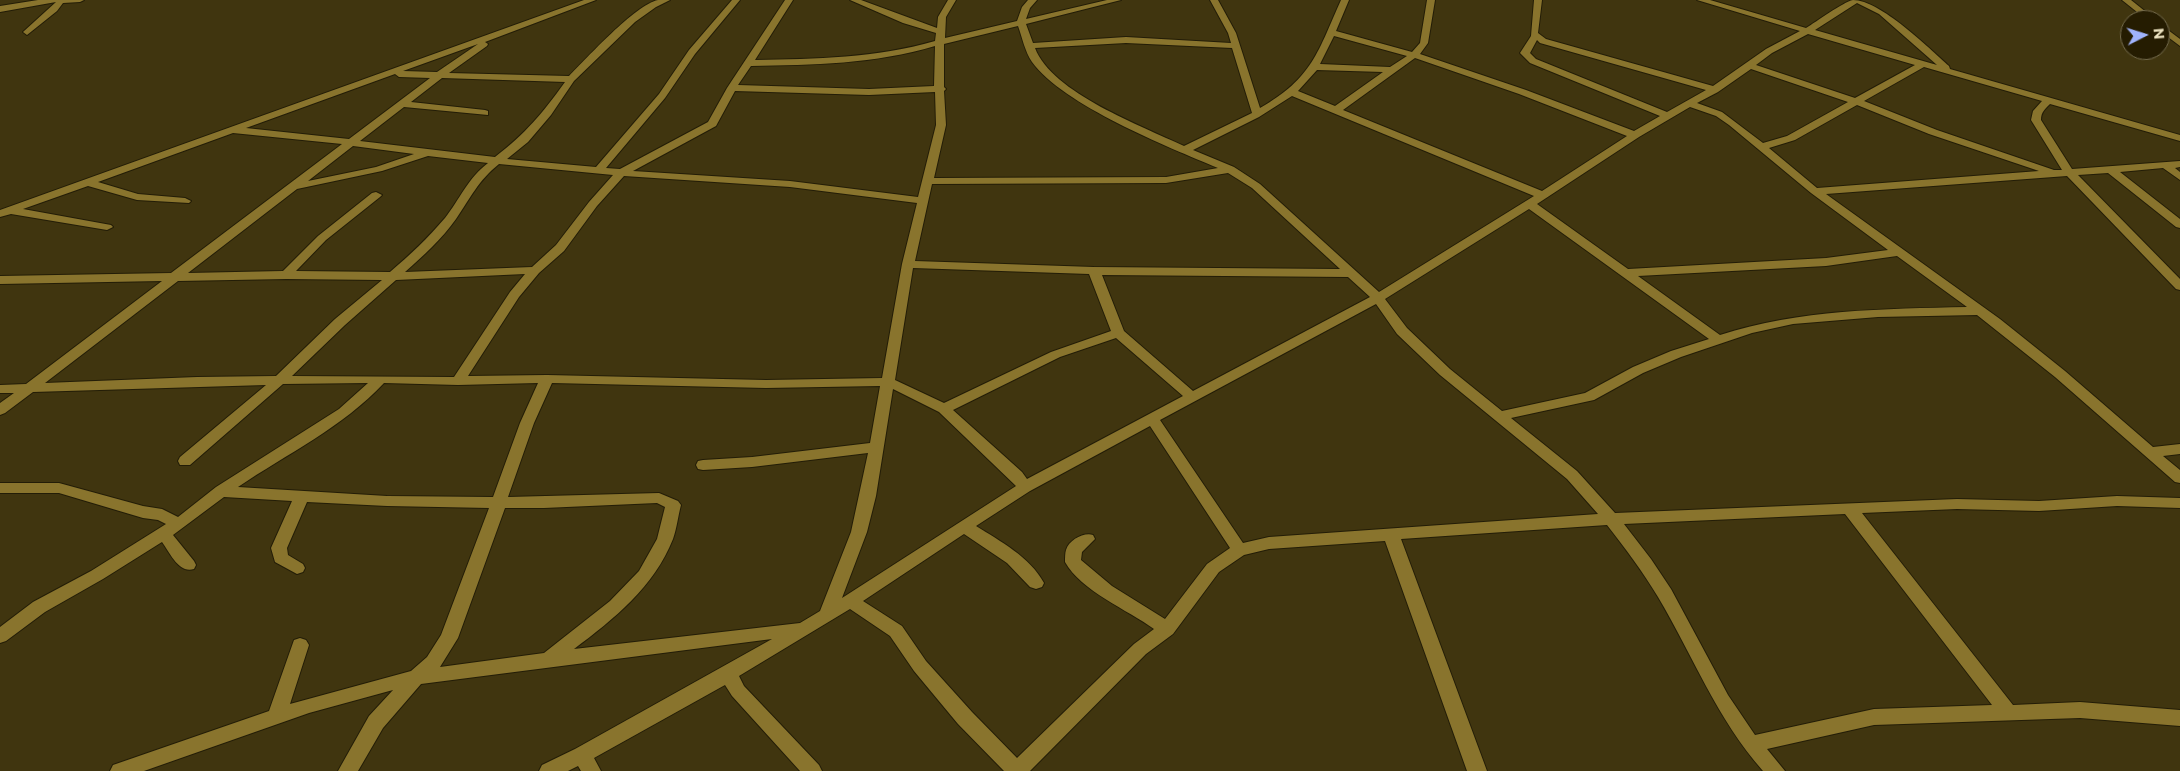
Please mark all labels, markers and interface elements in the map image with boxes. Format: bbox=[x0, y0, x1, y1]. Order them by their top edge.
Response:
north arrow bbox=[2120, 10, 2170, 60]
text: N bbox=[2149, 27, 2168, 40]

